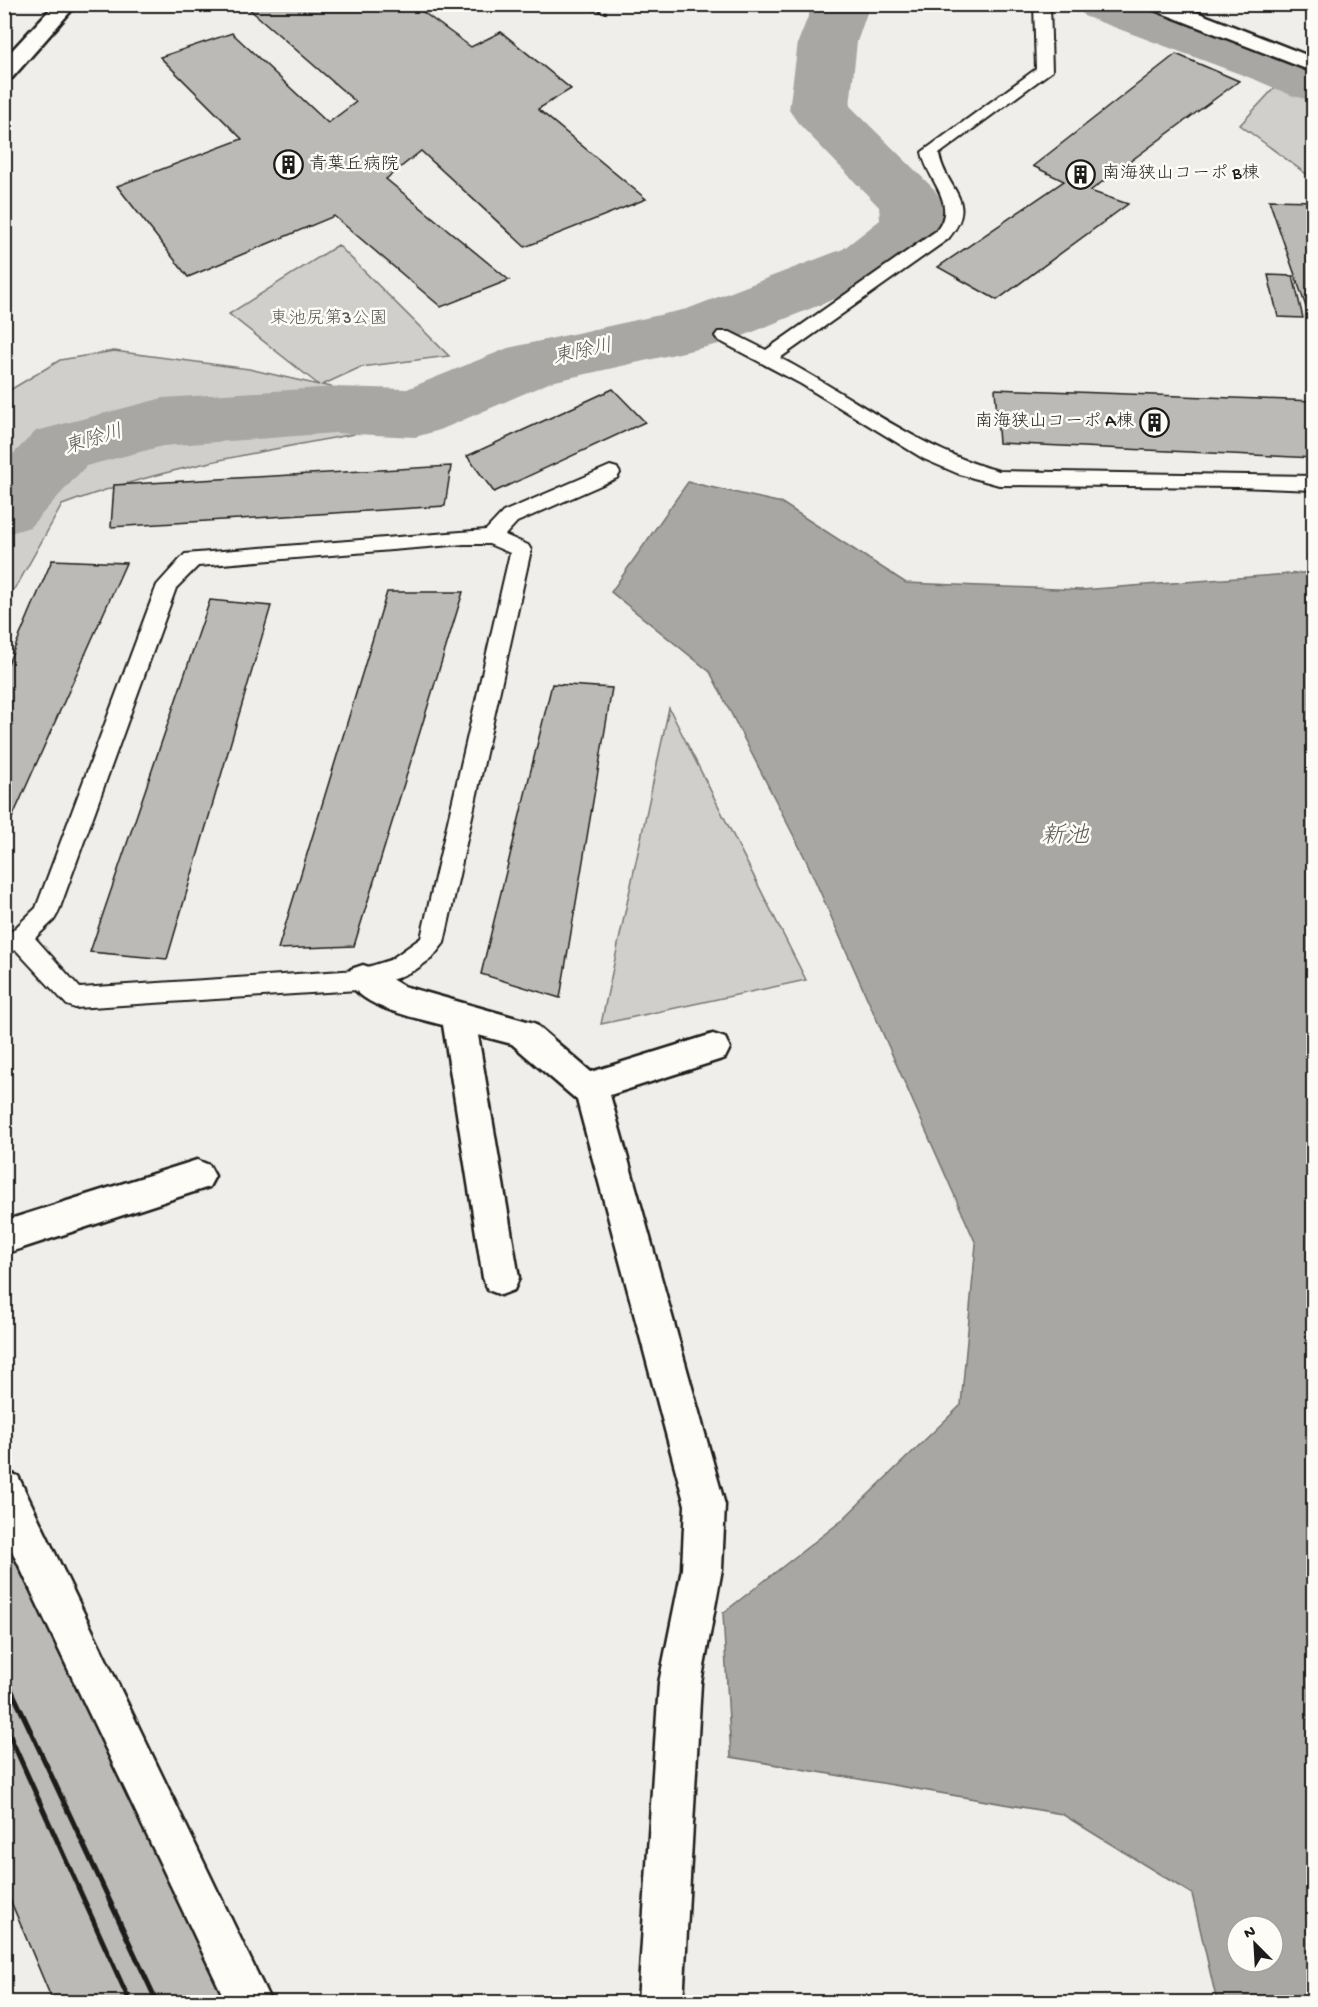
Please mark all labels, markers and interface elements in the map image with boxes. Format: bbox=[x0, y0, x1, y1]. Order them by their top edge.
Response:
building icon: 青葉丘病院 bbox=[272, 149, 304, 181]
place label: 青葉丘病院 bbox=[309, 154, 399, 176]
building icon: 南海狭山コーポ B棟 bbox=[1065, 158, 1097, 190]
place label: 南海狭山コーポ B棟 bbox=[1102, 163, 1259, 185]
park label: 東池尻第3公園 bbox=[270, 308, 388, 330]
water label: 東除川 bbox=[551, 334, 615, 370]
building icon: 南海狭山コーポ A棟 bbox=[1139, 406, 1171, 438]
place label: 南海狭山コーポ A棟 bbox=[975, 411, 1134, 433]
water label: 東除川 bbox=[61, 419, 126, 461]
water label: 新池 bbox=[1041, 823, 1090, 852]
north arrow bbox=[1225, 1914, 1285, 1974]
text: N bbox=[1242, 1922, 1259, 1944]

